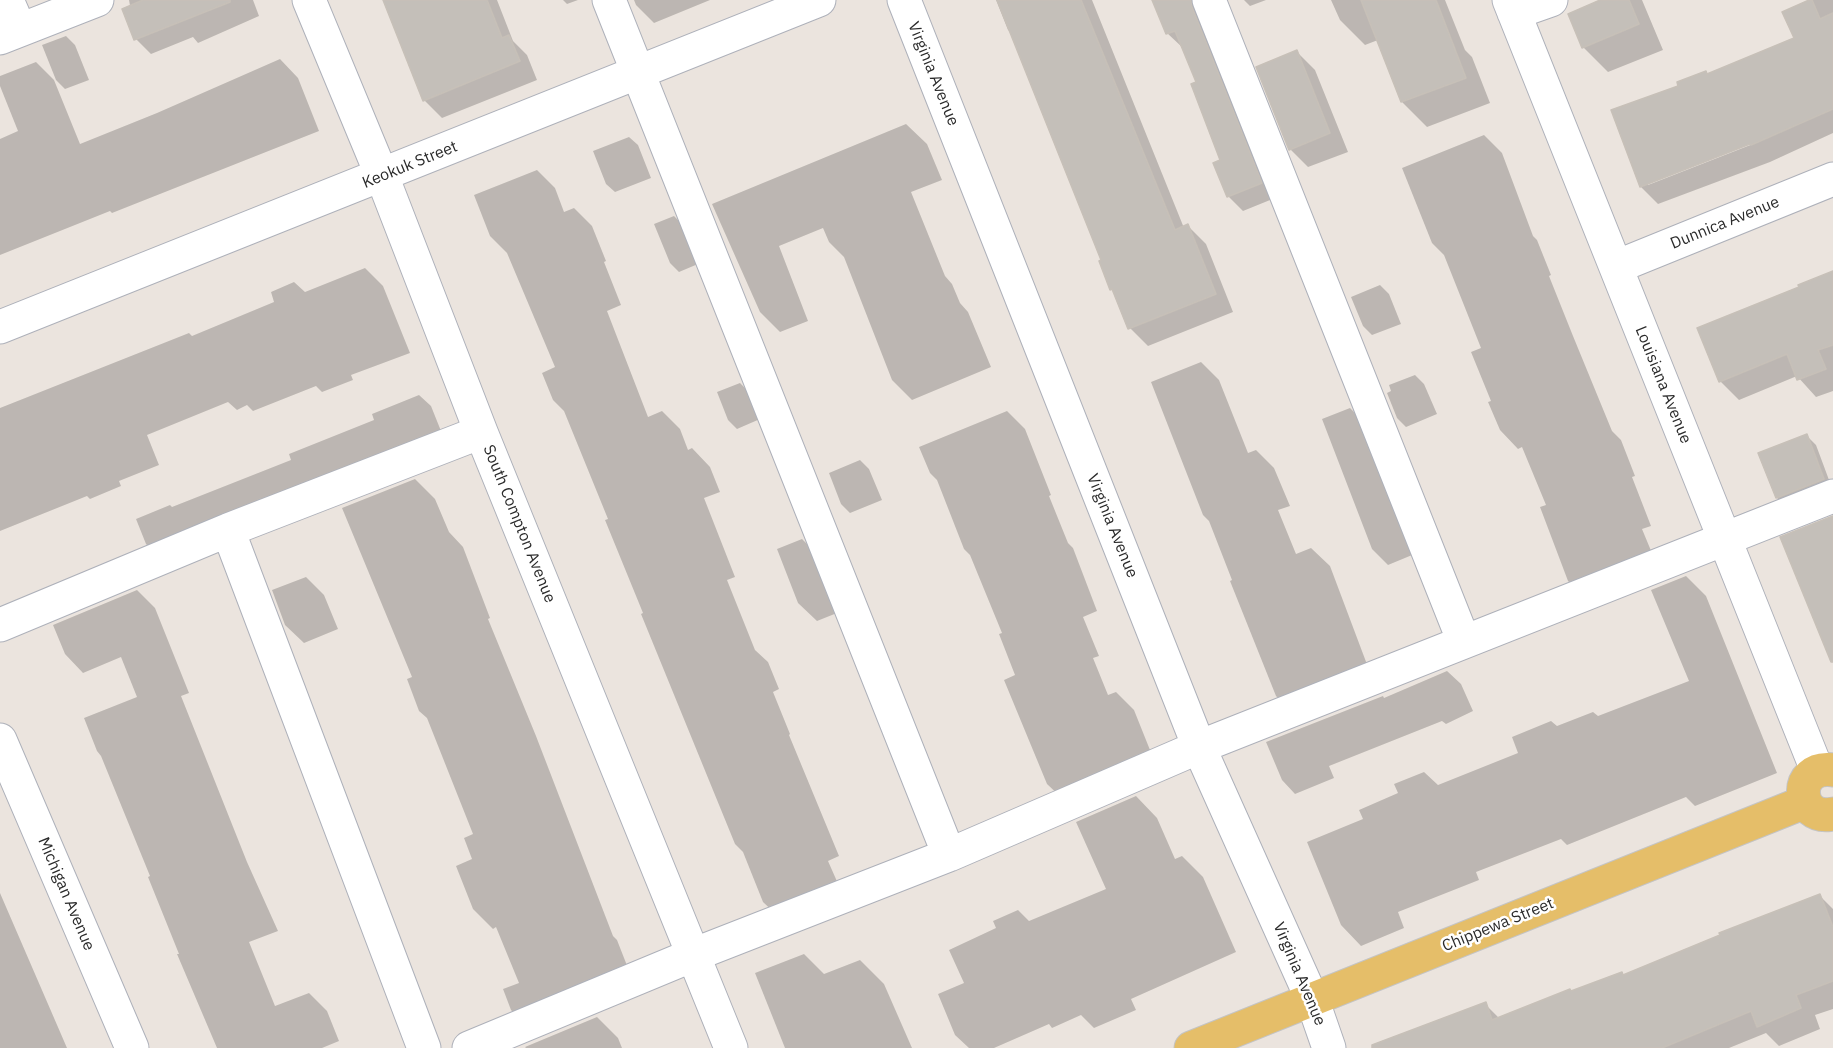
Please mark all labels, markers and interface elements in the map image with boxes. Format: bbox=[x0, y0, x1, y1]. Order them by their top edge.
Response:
street label: Virginia Avenue bbox=[903, 19, 963, 129]
street label: Keokuk Street bbox=[360, 137, 460, 193]
street label: Dunnica Avenue bbox=[1668, 192, 1782, 254]
street label: Louisiana Avenue bbox=[1631, 323, 1695, 447]
street label: South Compton Avenue bbox=[479, 442, 559, 606]
street label: Virginia Avenue bbox=[1082, 471, 1142, 581]
street label: Michigan Avenue bbox=[33, 834, 99, 954]
street label: Chippewa Street bbox=[1439, 894, 1557, 956]
street label: Virginia Avenue bbox=[1269, 919, 1329, 1029]

